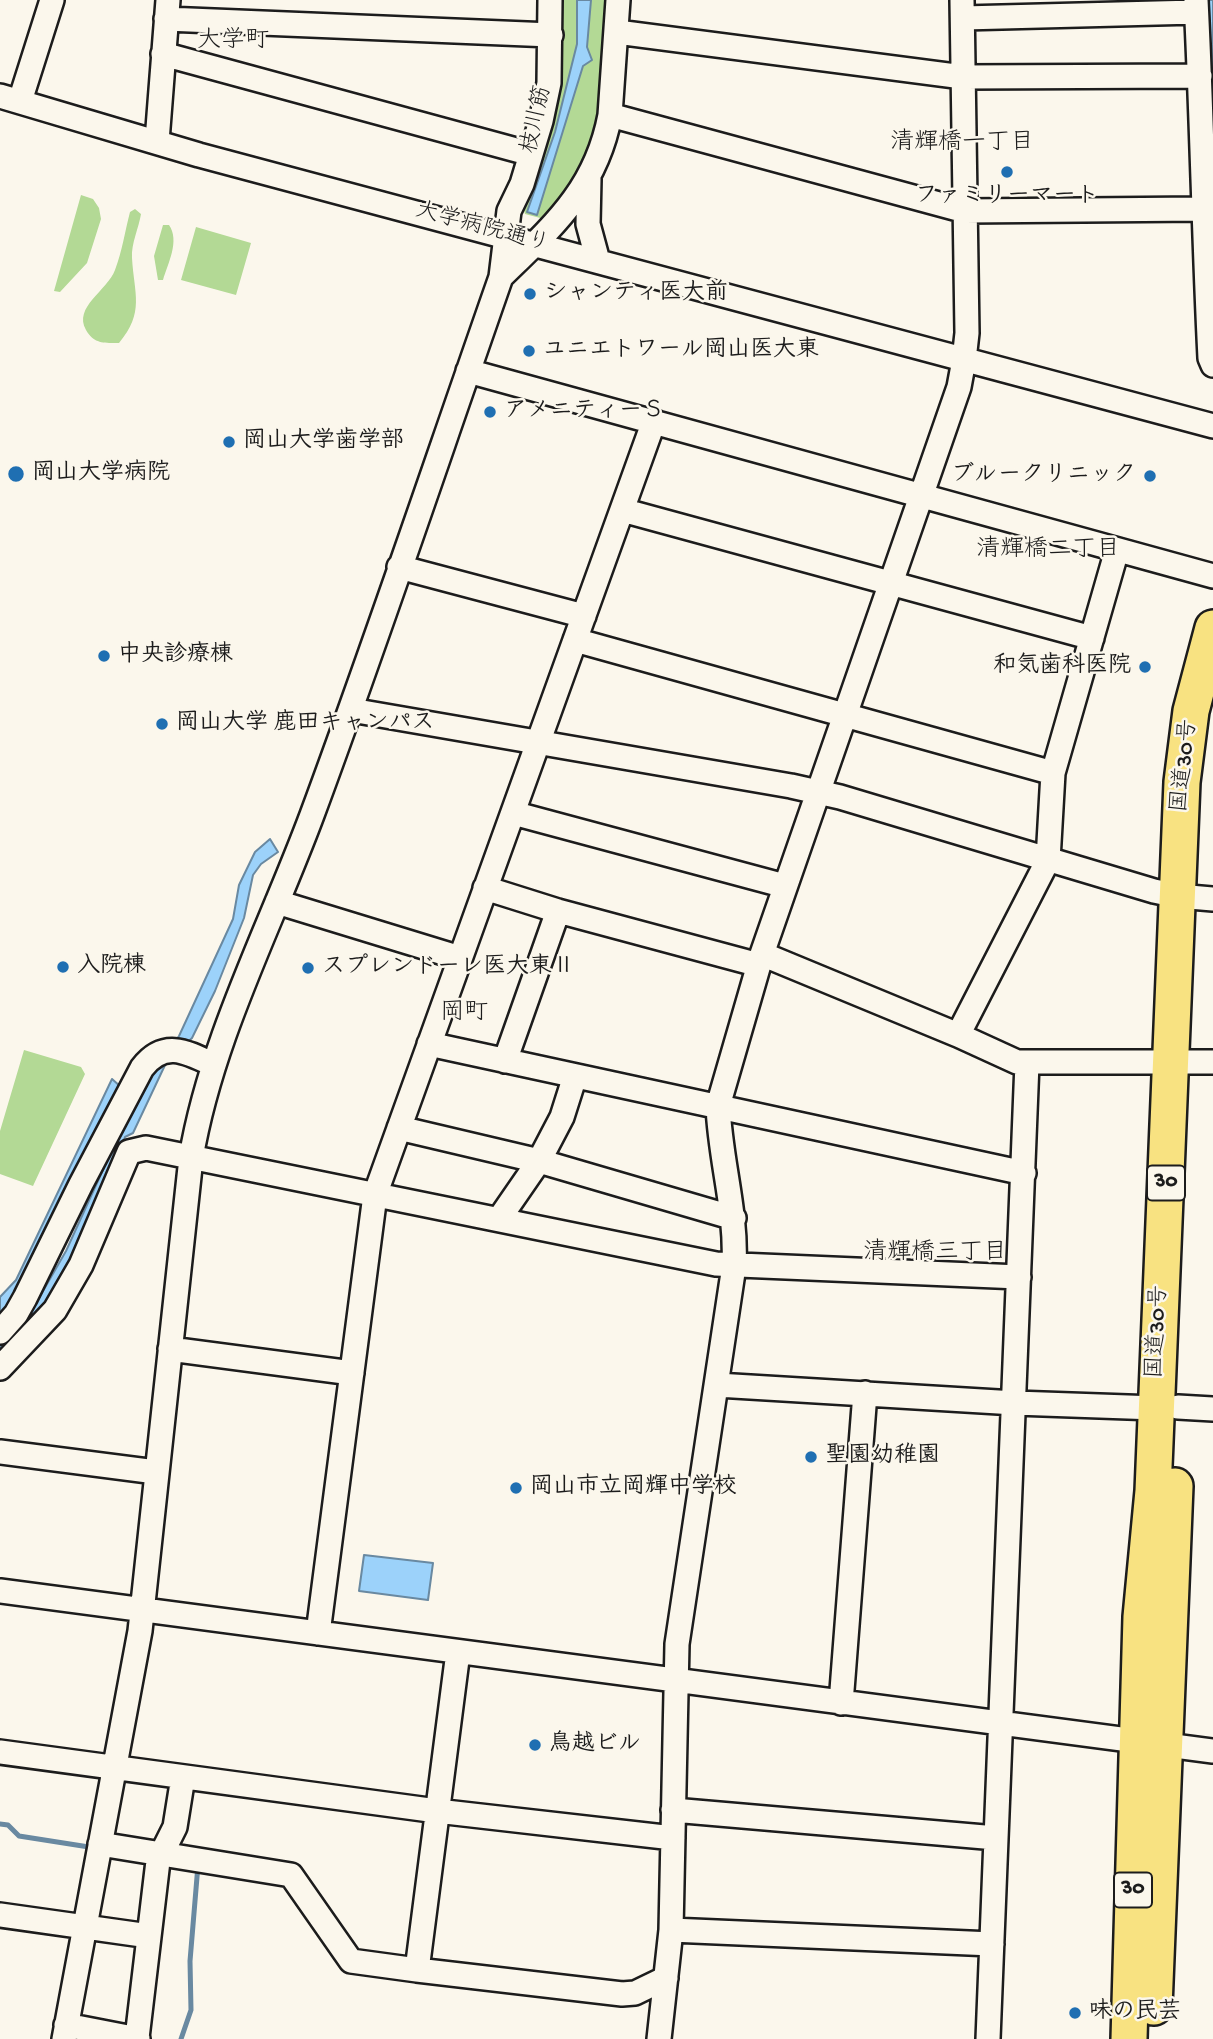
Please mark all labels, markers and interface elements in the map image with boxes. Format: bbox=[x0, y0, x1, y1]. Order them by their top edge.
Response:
district label: 大学町 bbox=[197, 28, 269, 56]
street label: 枝川筋 bbox=[517, 83, 559, 157]
district label: 清輝橋一丁目 bbox=[890, 130, 1034, 158]
marker: ファミリーマート bbox=[999, 164, 1015, 180]
place label: ファミリーマート bbox=[915, 183, 1099, 211]
street label: 大学病院通り bbox=[412, 198, 552, 260]
place label: シャンティ医大前 bbox=[544, 280, 728, 308]
marker: シャンティ医大前 bbox=[522, 286, 538, 302]
place label: ユニエトワール岡山医大東 bbox=[543, 337, 819, 365]
marker: ユニエトワール岡山医大東 bbox=[521, 343, 537, 359]
place label: アメニティーＳ bbox=[504, 398, 665, 426]
marker: アメニティーＳ bbox=[482, 404, 498, 420]
place label: 岡山大学歯学部 bbox=[243, 428, 404, 456]
marker: 岡山大学歯学部 bbox=[221, 434, 237, 450]
place label: 岡山大学病院 bbox=[32, 460, 170, 488]
place label: ブルークリニック bbox=[951, 462, 1136, 490]
marker: 岡山大学病院 bbox=[6, 464, 26, 484]
marker: ブルークリニック bbox=[1142, 468, 1158, 484]
district label: 清輝橋二丁目 bbox=[976, 537, 1120, 565]
place label: 中央診療棟 bbox=[118, 642, 233, 670]
marker: 中央診療棟 bbox=[96, 648, 112, 664]
place label: 和気歯科医院 bbox=[993, 653, 1131, 681]
marker: 和気歯科医院 bbox=[1137, 659, 1153, 675]
place label: 岡山大学 鹿田キャンパス bbox=[176, 710, 434, 738]
marker: 岡山大学 鹿田キャンパス bbox=[154, 716, 170, 732]
street label: 国道30号 bbox=[1167, 718, 1205, 814]
place label: 入院棟 bbox=[77, 953, 146, 981]
place label: スプレンドーレ医大東Ⅱ bbox=[322, 954, 575, 982]
marker: 入院棟 bbox=[55, 959, 71, 975]
marker: スプレンドーレ医大東Ⅱ bbox=[300, 960, 316, 976]
district label: 岡町 bbox=[440, 1000, 488, 1028]
road number: 30 bbox=[1147, 1166, 1185, 1200]
district label: 清輝橋三丁目 bbox=[863, 1240, 1007, 1268]
street label: 国道30号 bbox=[1143, 1284, 1175, 1380]
place label: 聖園幼稚園 bbox=[825, 1443, 940, 1471]
marker: 聖園幼稚園 bbox=[803, 1449, 819, 1465]
place label: 岡山市立岡輝中学校 bbox=[530, 1474, 737, 1502]
marker: 岡山市立岡輝中学校 bbox=[508, 1480, 524, 1496]
place label: 鳥越ビル bbox=[549, 1731, 641, 1759]
marker: 鳥越ビル bbox=[527, 1737, 543, 1753]
road number: 30 bbox=[1114, 1872, 1152, 1908]
place label: 味の民芸 bbox=[1089, 1999, 1181, 2027]
marker: 味の民芸 bbox=[1067, 2005, 1083, 2021]

